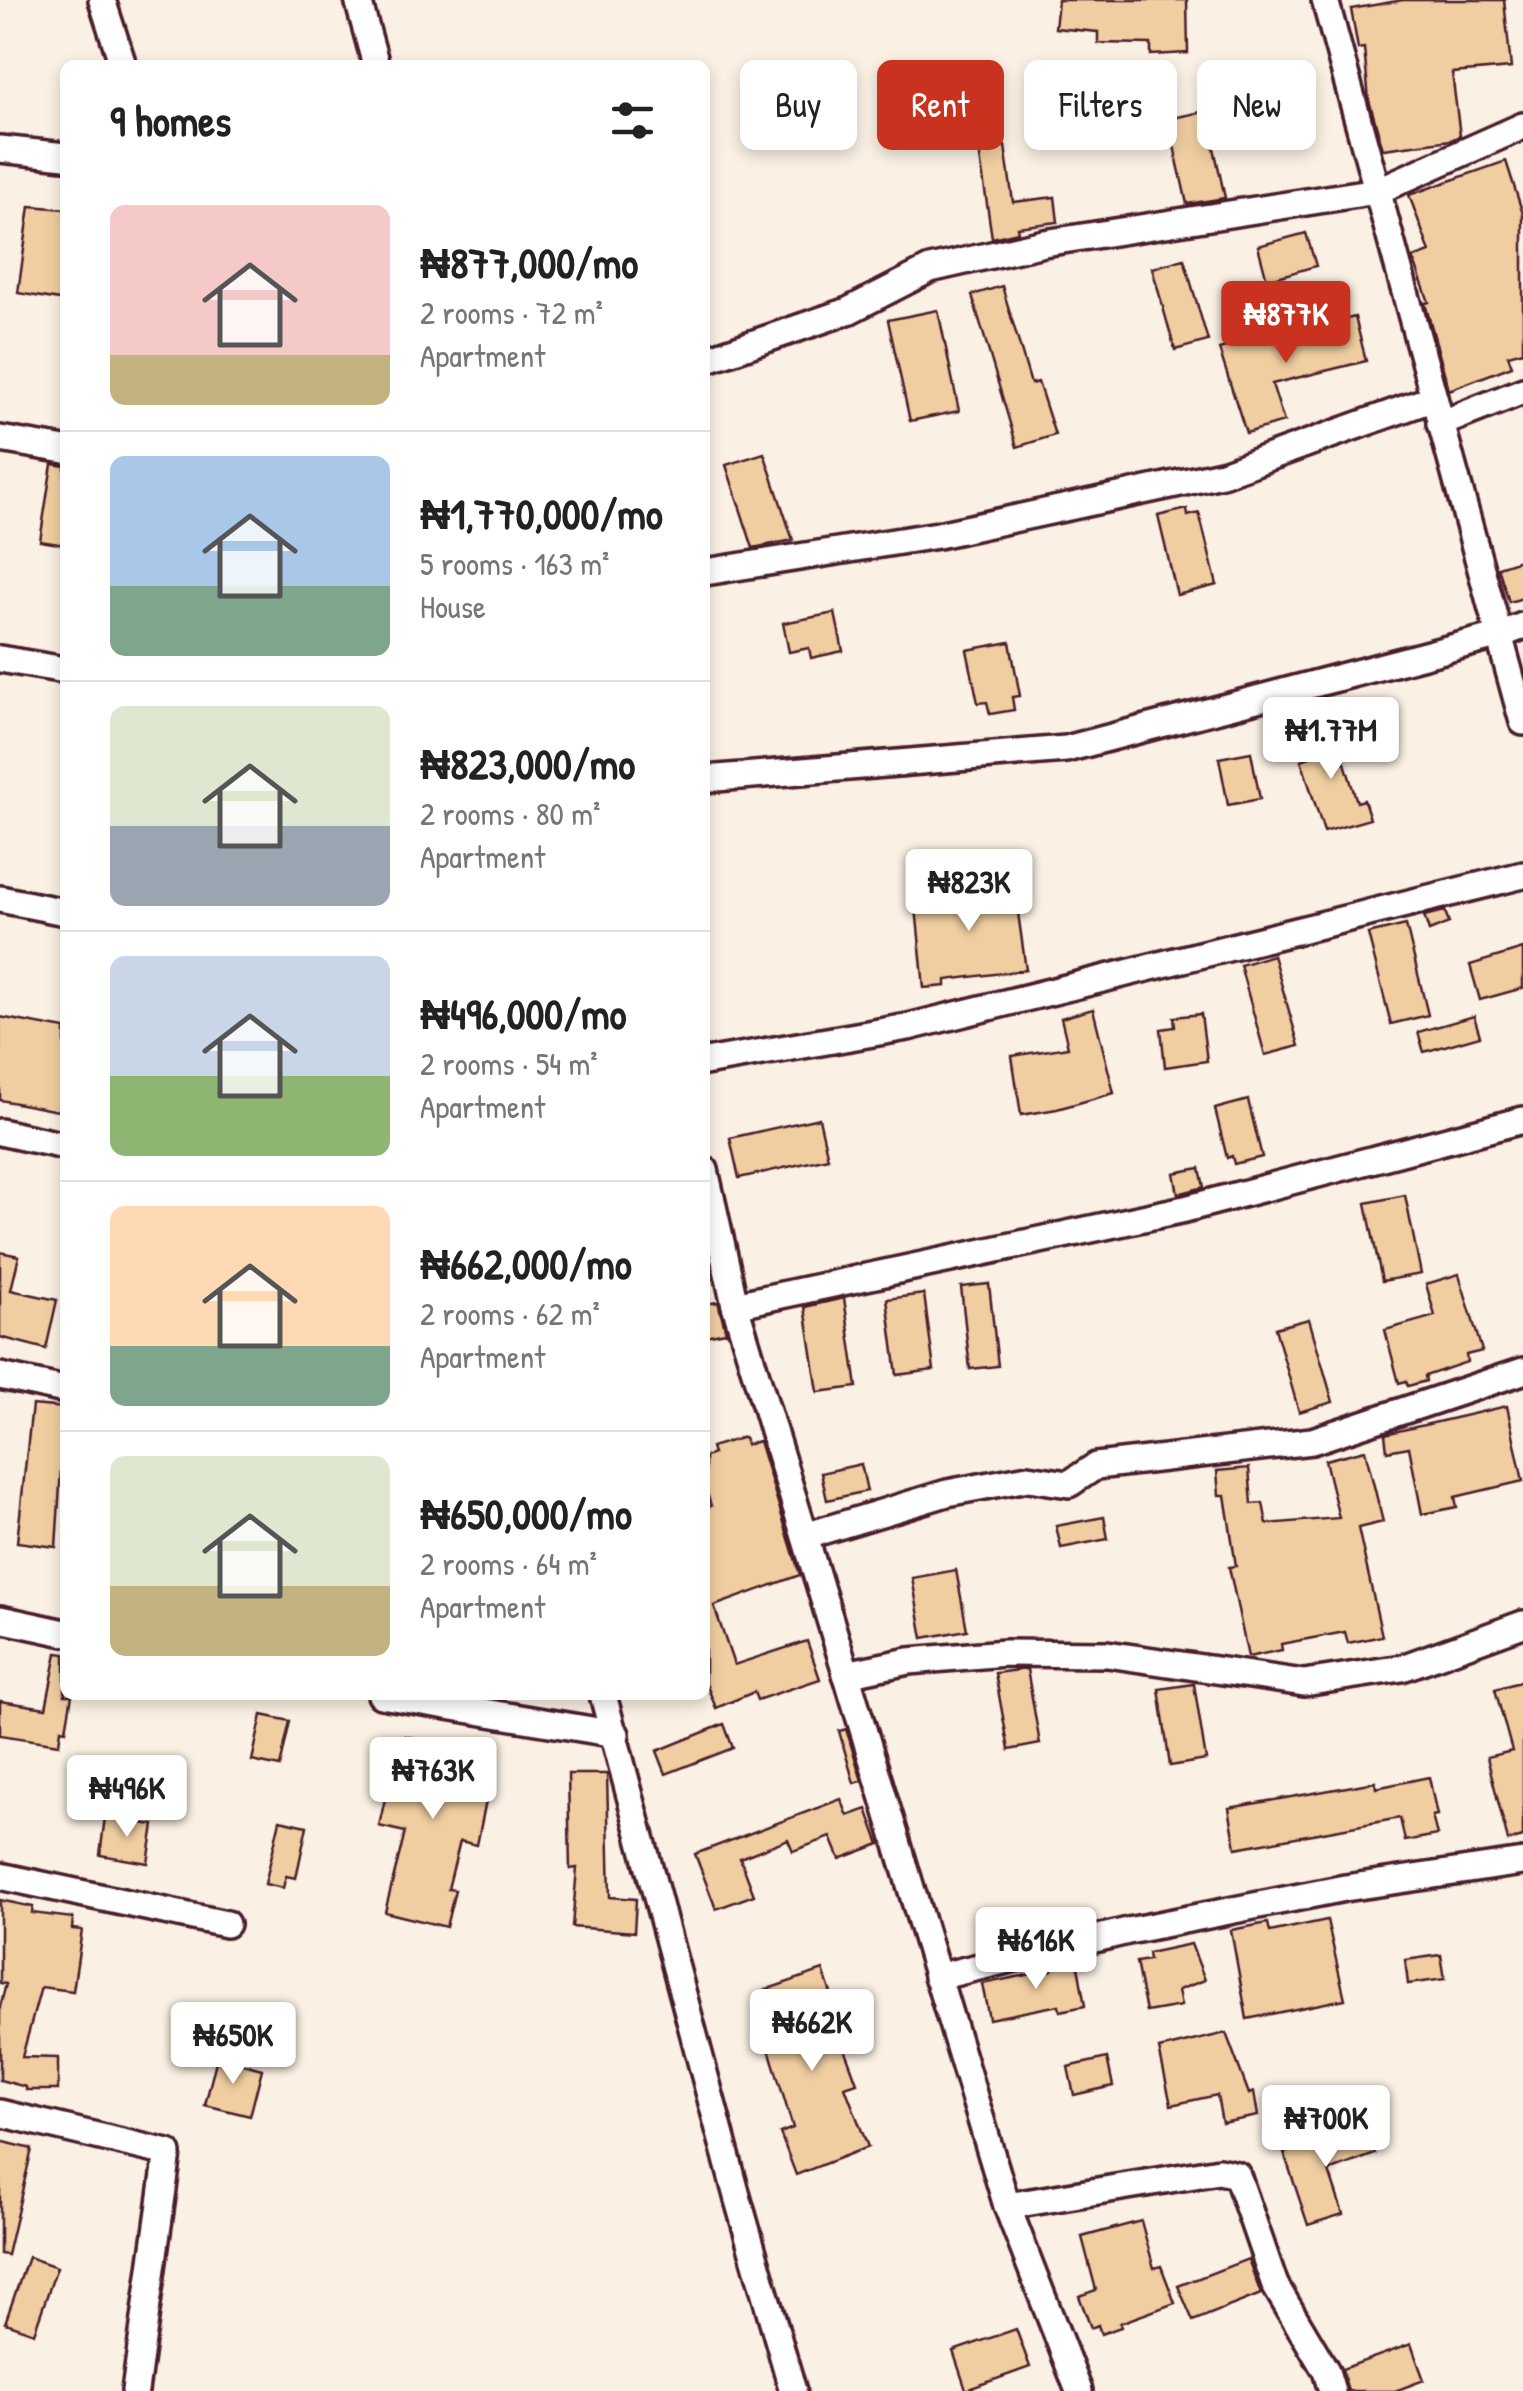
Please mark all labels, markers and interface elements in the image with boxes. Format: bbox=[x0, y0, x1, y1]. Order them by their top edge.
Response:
chip: Buy bbox=[740, 60, 857, 150]
chip: Rent bbox=[877, 60, 1004, 150]
chip: Filters bbox=[1024, 60, 1177, 150]
chip: New bbox=[1197, 60, 1316, 150]
text: 9 homes bbox=[110, 92, 231, 149]
icon: filters bbox=[605, 93, 660, 148]
text: ₦877,000/mo bbox=[420, 234, 638, 291]
icon: home bbox=[190, 245, 310, 365]
pin: ₦877K bbox=[1216, 281, 1356, 366]
text: 2 rooms · 72 m² bbox=[420, 291, 603, 334]
text: ₦877K bbox=[1243, 292, 1329, 335]
text: Apartment bbox=[420, 334, 545, 377]
text: ₦1,770,000/mo bbox=[420, 485, 663, 542]
icon: home bbox=[190, 496, 310, 616]
text: 5 rooms · 163 m² bbox=[420, 542, 609, 585]
text: House bbox=[420, 585, 486, 628]
pin: ₦1.77M bbox=[1250, 697, 1412, 782]
text: ₦1.77M bbox=[1285, 708, 1377, 751]
text: ₦823,000/mo bbox=[420, 735, 635, 792]
icon: home bbox=[190, 746, 310, 866]
text: 2 rooms · 80 m² bbox=[420, 792, 600, 835]
text: Apartment bbox=[420, 835, 545, 878]
pin: ₦823K bbox=[899, 849, 1039, 934]
text: ₦823K bbox=[927, 860, 1011, 903]
text: ₦496,000/mo bbox=[420, 985, 626, 1042]
icon: home bbox=[190, 996, 310, 1116]
text: 2 rooms · 54 m² bbox=[420, 1042, 598, 1085]
text: Apartment bbox=[420, 1085, 545, 1128]
text: ₦662,000/mo bbox=[420, 1235, 632, 1292]
icon: home bbox=[190, 1246, 310, 1366]
text: 2 rooms · 62 m² bbox=[420, 1292, 600, 1335]
text: Apartment bbox=[420, 1335, 545, 1378]
text: ₦650,000/mo bbox=[420, 1485, 632, 1542]
icon: home bbox=[190, 1496, 310, 1616]
text: 2 rooms · 64 m² bbox=[420, 1542, 597, 1585]
text: Apartment bbox=[420, 1585, 545, 1628]
pin: ₦763K bbox=[363, 1737, 503, 1822]
text: ₦763K bbox=[392, 1748, 474, 1791]
pin: ₦496K bbox=[57, 1755, 197, 1840]
text: ₦496K bbox=[89, 1766, 165, 1809]
pin: ₦616K bbox=[966, 1907, 1106, 1992]
text: ₦616K bbox=[998, 1918, 1075, 1961]
pin: ₦662K bbox=[742, 1989, 882, 2074]
text: ₦662K bbox=[772, 2000, 852, 2043]
pin: ₦650K bbox=[163, 2002, 303, 2087]
text: ₦650K bbox=[193, 2013, 273, 2056]
pin: ₦700K bbox=[1256, 2085, 1396, 2170]
text: ₦700K bbox=[1284, 2096, 1368, 2139]

